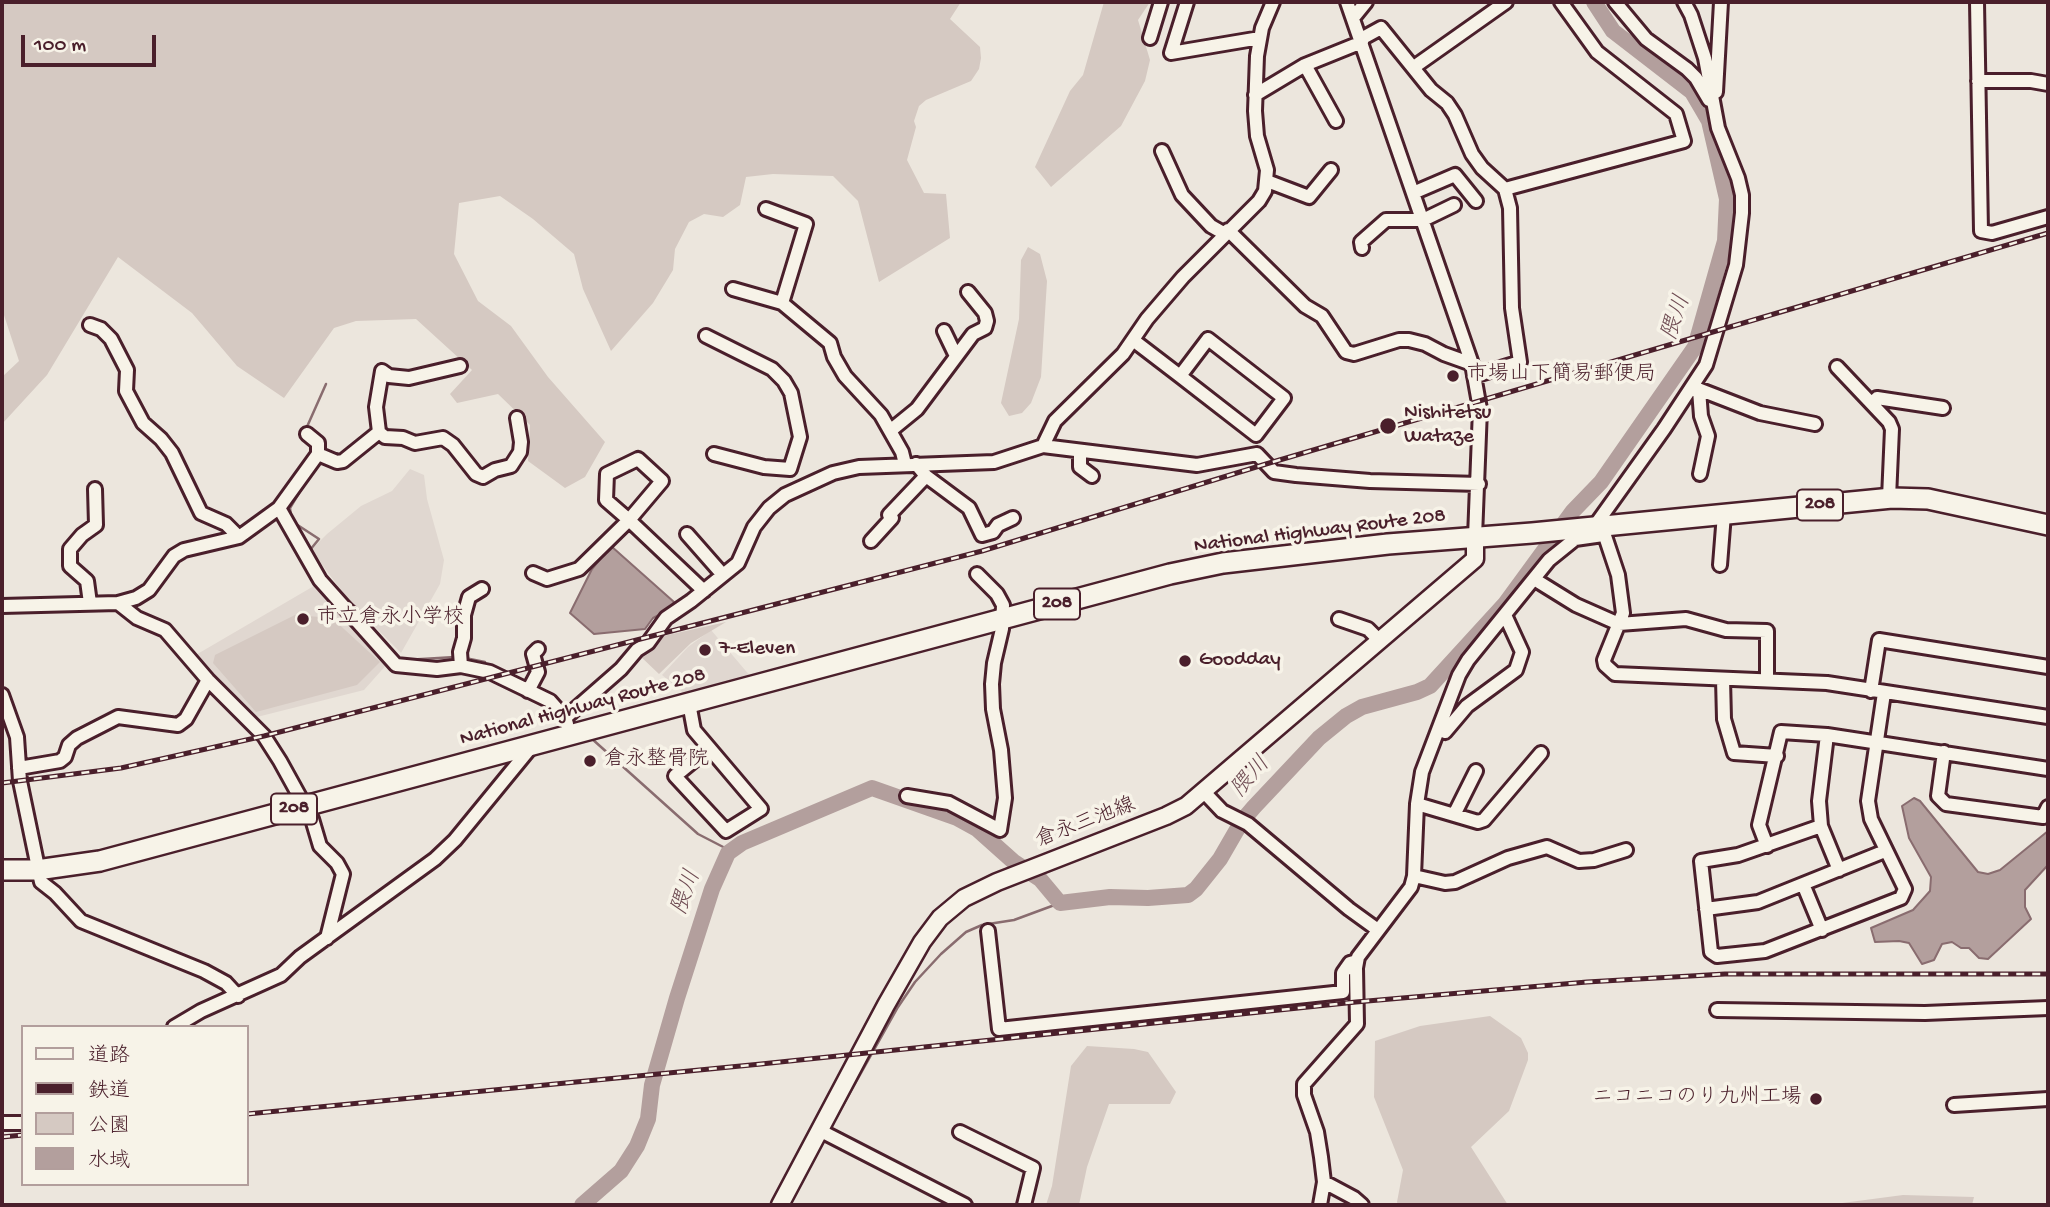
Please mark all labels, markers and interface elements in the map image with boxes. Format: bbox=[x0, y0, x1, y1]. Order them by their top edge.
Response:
scale bar bbox=[24, 21, 159, 65]
text: 100 m bbox=[34, 34, 86, 59]
water label: 隈川 bbox=[1657, 292, 1699, 344]
place label: 市場山下簡易郵便局 bbox=[1467, 363, 1656, 389]
marker: 市場山下簡易郵便局 bbox=[1445, 368, 1461, 384]
place label: Nishitetsu Wataze bbox=[1404, 401, 1491, 451]
marker: Nishitetsu Wataze bbox=[1378, 416, 1398, 436]
road number: 208 bbox=[1797, 490, 1843, 520]
street label: National Highway Route 208 bbox=[1193, 504, 1447, 560]
road number: 208 bbox=[1034, 589, 1080, 620]
place label: 市立倉永小学校 bbox=[317, 606, 464, 632]
marker: 市立倉永小学校 bbox=[295, 611, 311, 627]
place label: 7-Eleven bbox=[719, 637, 795, 663]
marker: 7-Eleven bbox=[697, 642, 713, 658]
place label: Goodday bbox=[1199, 648, 1281, 674]
marker: Goodday bbox=[1177, 653, 1193, 669]
street label: National Highway Route 208 bbox=[457, 663, 709, 753]
place label: 倉永整骨院 bbox=[604, 748, 709, 774]
water label: 隈川 bbox=[1226, 752, 1278, 804]
marker: 倉永整骨院 bbox=[582, 753, 598, 769]
street label: 倉永三池線 bbox=[1032, 793, 1140, 855]
road number: 208 bbox=[271, 794, 317, 824]
water label: 隈川 bbox=[667, 867, 709, 919]
legend bbox=[21, 1025, 248, 1186]
text: 道路 bbox=[88, 1045, 130, 1070]
text: 鉄道 bbox=[88, 1080, 130, 1105]
place label: ニコニコのり九州工場 bbox=[1592, 1086, 1802, 1112]
marker: ニコニコのり九州工場 bbox=[1808, 1091, 1824, 1107]
text: 公園 bbox=[88, 1115, 130, 1140]
text: 水域 bbox=[88, 1150, 130, 1175]

